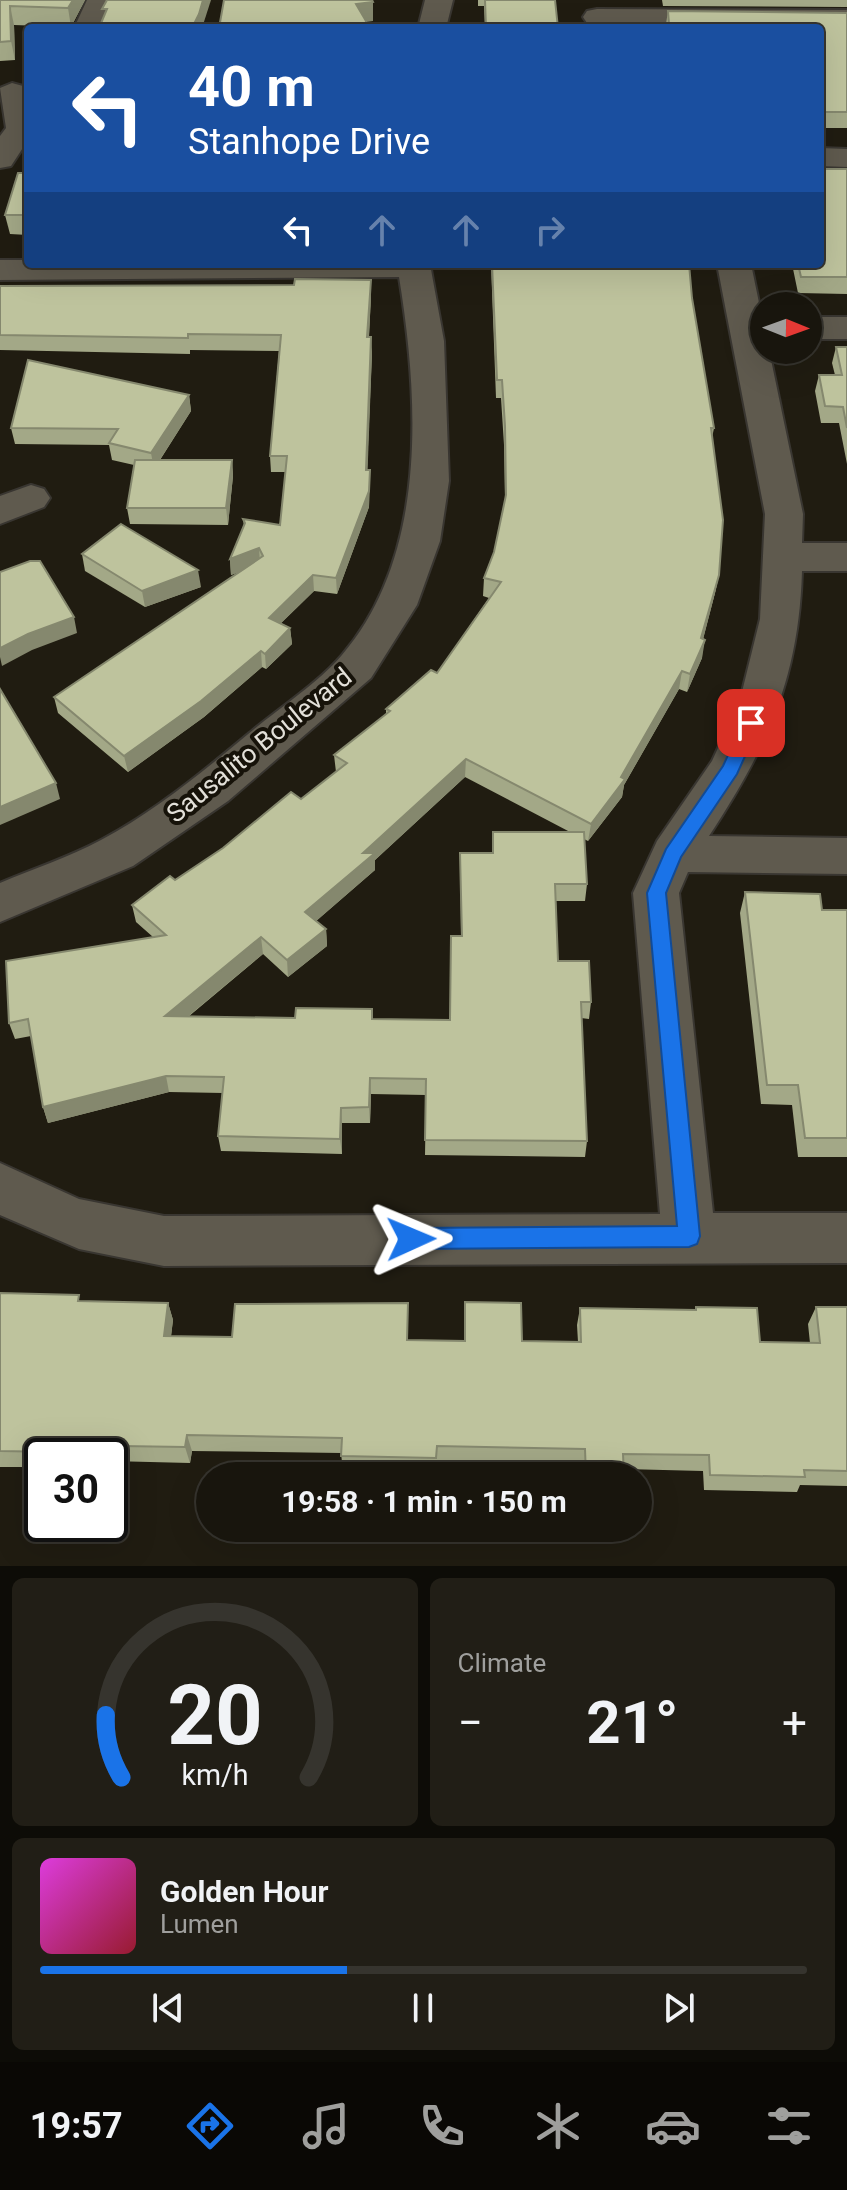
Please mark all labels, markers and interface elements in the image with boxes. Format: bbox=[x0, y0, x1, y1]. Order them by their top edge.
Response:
text: 40 m bbox=[188, 54, 315, 120]
icon: left bbox=[56, 56, 160, 160]
text: Stanhope Drive bbox=[188, 121, 430, 163]
icon: left bbox=[276, 208, 320, 252]
icon: ahead bbox=[360, 208, 404, 252]
icon: ahead bbox=[444, 208, 488, 252]
icon: right bbox=[528, 208, 572, 252]
north arrow bbox=[750, 292, 822, 364]
map controls bbox=[750, 292, 822, 364]
street label: Sausalito Boulevard bbox=[161, 661, 357, 829]
pin bbox=[717, 689, 785, 757]
icon: arrive bbox=[729, 701, 773, 745]
position arrow bbox=[369, 1197, 453, 1281]
speed limit sign: 30 bbox=[24, 1438, 128, 1542]
text: 19:58 · 1 min · 150 m bbox=[281, 1484, 567, 1519]
text: Climate bbox=[458, 1648, 546, 1678]
text: 20 bbox=[167, 1667, 262, 1764]
text: 21° bbox=[586, 1687, 678, 1758]
text: − bbox=[458, 1697, 483, 1749]
text: + bbox=[782, 1697, 807, 1749]
text: km/h bbox=[181, 1758, 248, 1792]
text: Golden Hour bbox=[160, 1874, 329, 1909]
text: Lumen bbox=[160, 1909, 239, 1939]
icon: previous bbox=[146, 1986, 190, 2030]
icon: pause bbox=[401, 1986, 445, 2030]
icon: next bbox=[657, 1986, 701, 2030]
icon: directions bbox=[182, 2098, 238, 2154]
icon: music bbox=[298, 2098, 354, 2154]
icon: phone bbox=[414, 2098, 470, 2154]
icon: climate bbox=[530, 2098, 586, 2154]
icon: car bbox=[645, 2098, 701, 2154]
icon: filters bbox=[761, 2098, 817, 2154]
text: 19:57 bbox=[30, 2105, 123, 2147]

